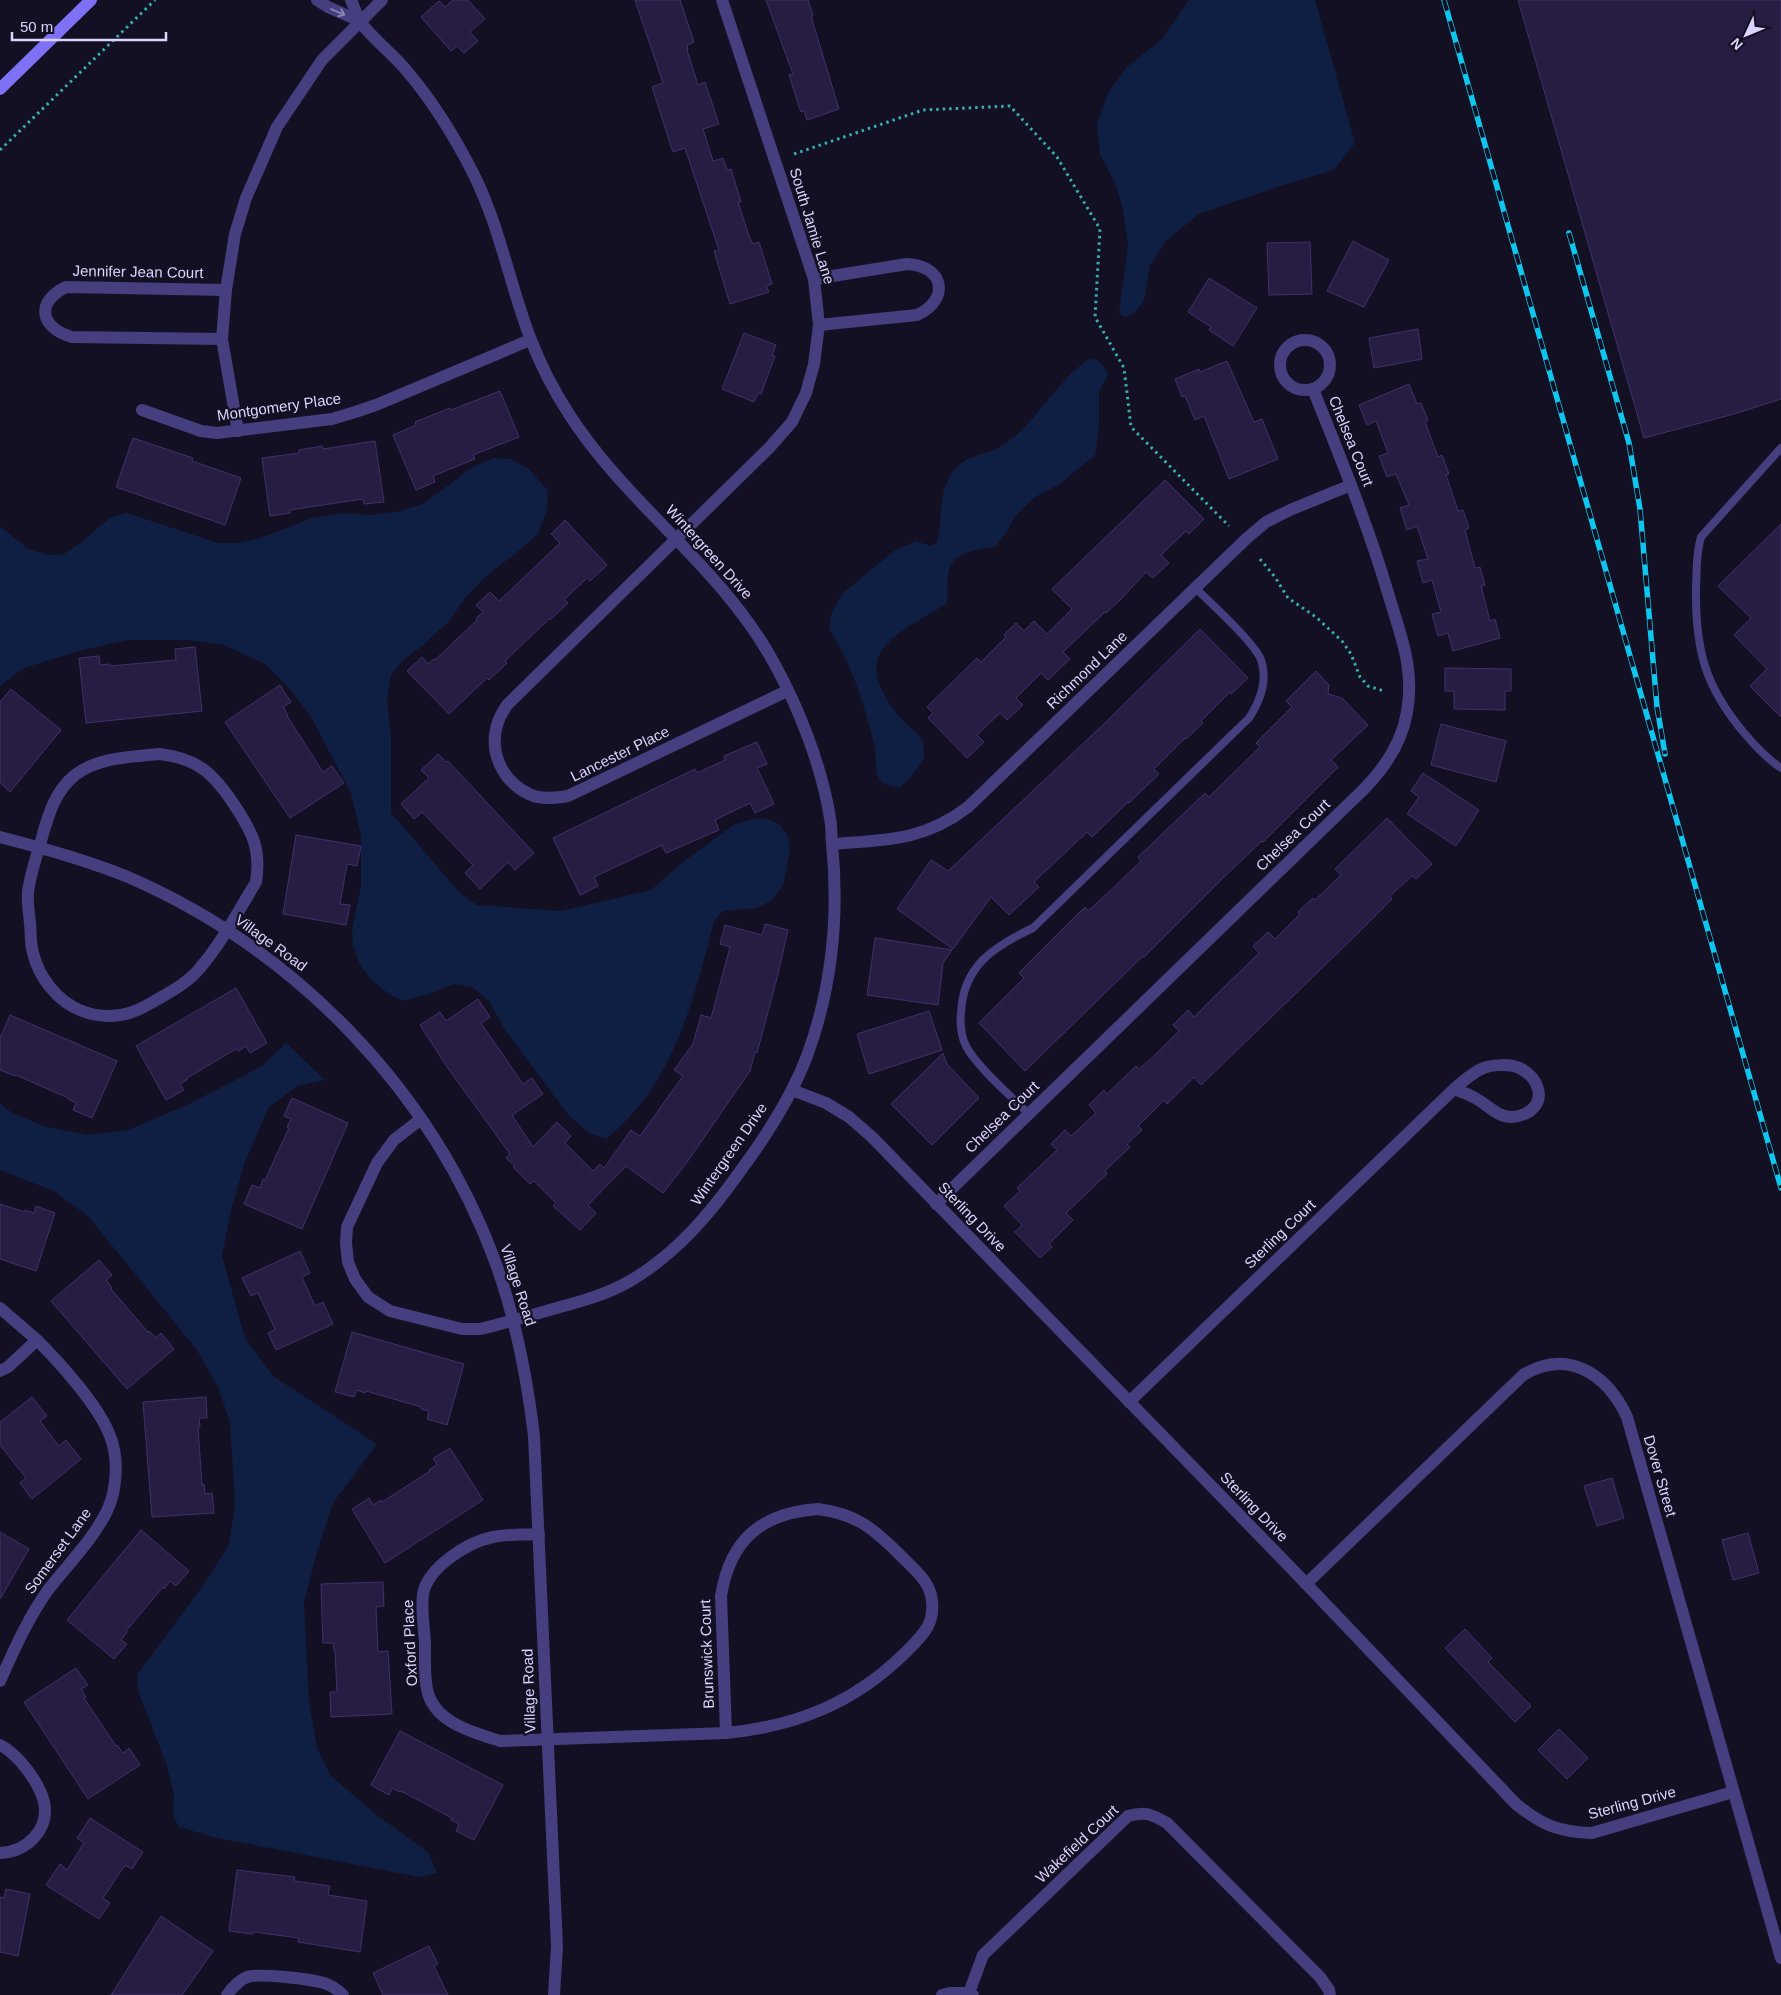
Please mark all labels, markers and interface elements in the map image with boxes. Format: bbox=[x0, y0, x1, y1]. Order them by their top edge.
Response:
one-way arrow bbox=[330, 7, 345, 17]
scale bar bbox=[12, 10, 166, 42]
north arrow bbox=[1721, 10, 1771, 60]
text: 50 m bbox=[20, 18, 53, 35]
text: N bbox=[1727, 35, 1746, 53]
street label: South Jamie Lane bbox=[787, 166, 838, 286]
street label: Jennifer Jean Court bbox=[72, 262, 204, 281]
street label: Montgomery Place bbox=[216, 389, 342, 424]
street label: Chelsea Court bbox=[1326, 393, 1378, 489]
street label: Wintergreen Drive bbox=[663, 501, 756, 602]
street label: Richmond Lane bbox=[1043, 627, 1130, 712]
street label: Lancester Place bbox=[568, 722, 672, 785]
street label: Chelsea Court bbox=[1252, 795, 1334, 874]
street label: Village Road bbox=[232, 911, 311, 974]
street label: Chelsea Court bbox=[961, 1077, 1043, 1156]
street label: Wintergreen Drive bbox=[687, 1099, 770, 1208]
street label: Sterling Drive bbox=[935, 1178, 1010, 1255]
street label: Sterling Court bbox=[1241, 1195, 1319, 1272]
street label: Village Road bbox=[497, 1242, 540, 1328]
street label: Dover Street bbox=[1641, 1433, 1680, 1519]
street label: Sterling Drive bbox=[1217, 1468, 1292, 1545]
street label: Somerset Lane bbox=[21, 1505, 94, 1597]
street label: Brunswick Court bbox=[696, 1598, 717, 1709]
street label: Oxford Place bbox=[399, 1599, 420, 1687]
street label: Village Road bbox=[519, 1648, 538, 1734]
street label: Sterling Drive bbox=[1586, 1783, 1678, 1822]
street label: Wakefield Court bbox=[1032, 1801, 1122, 1886]

